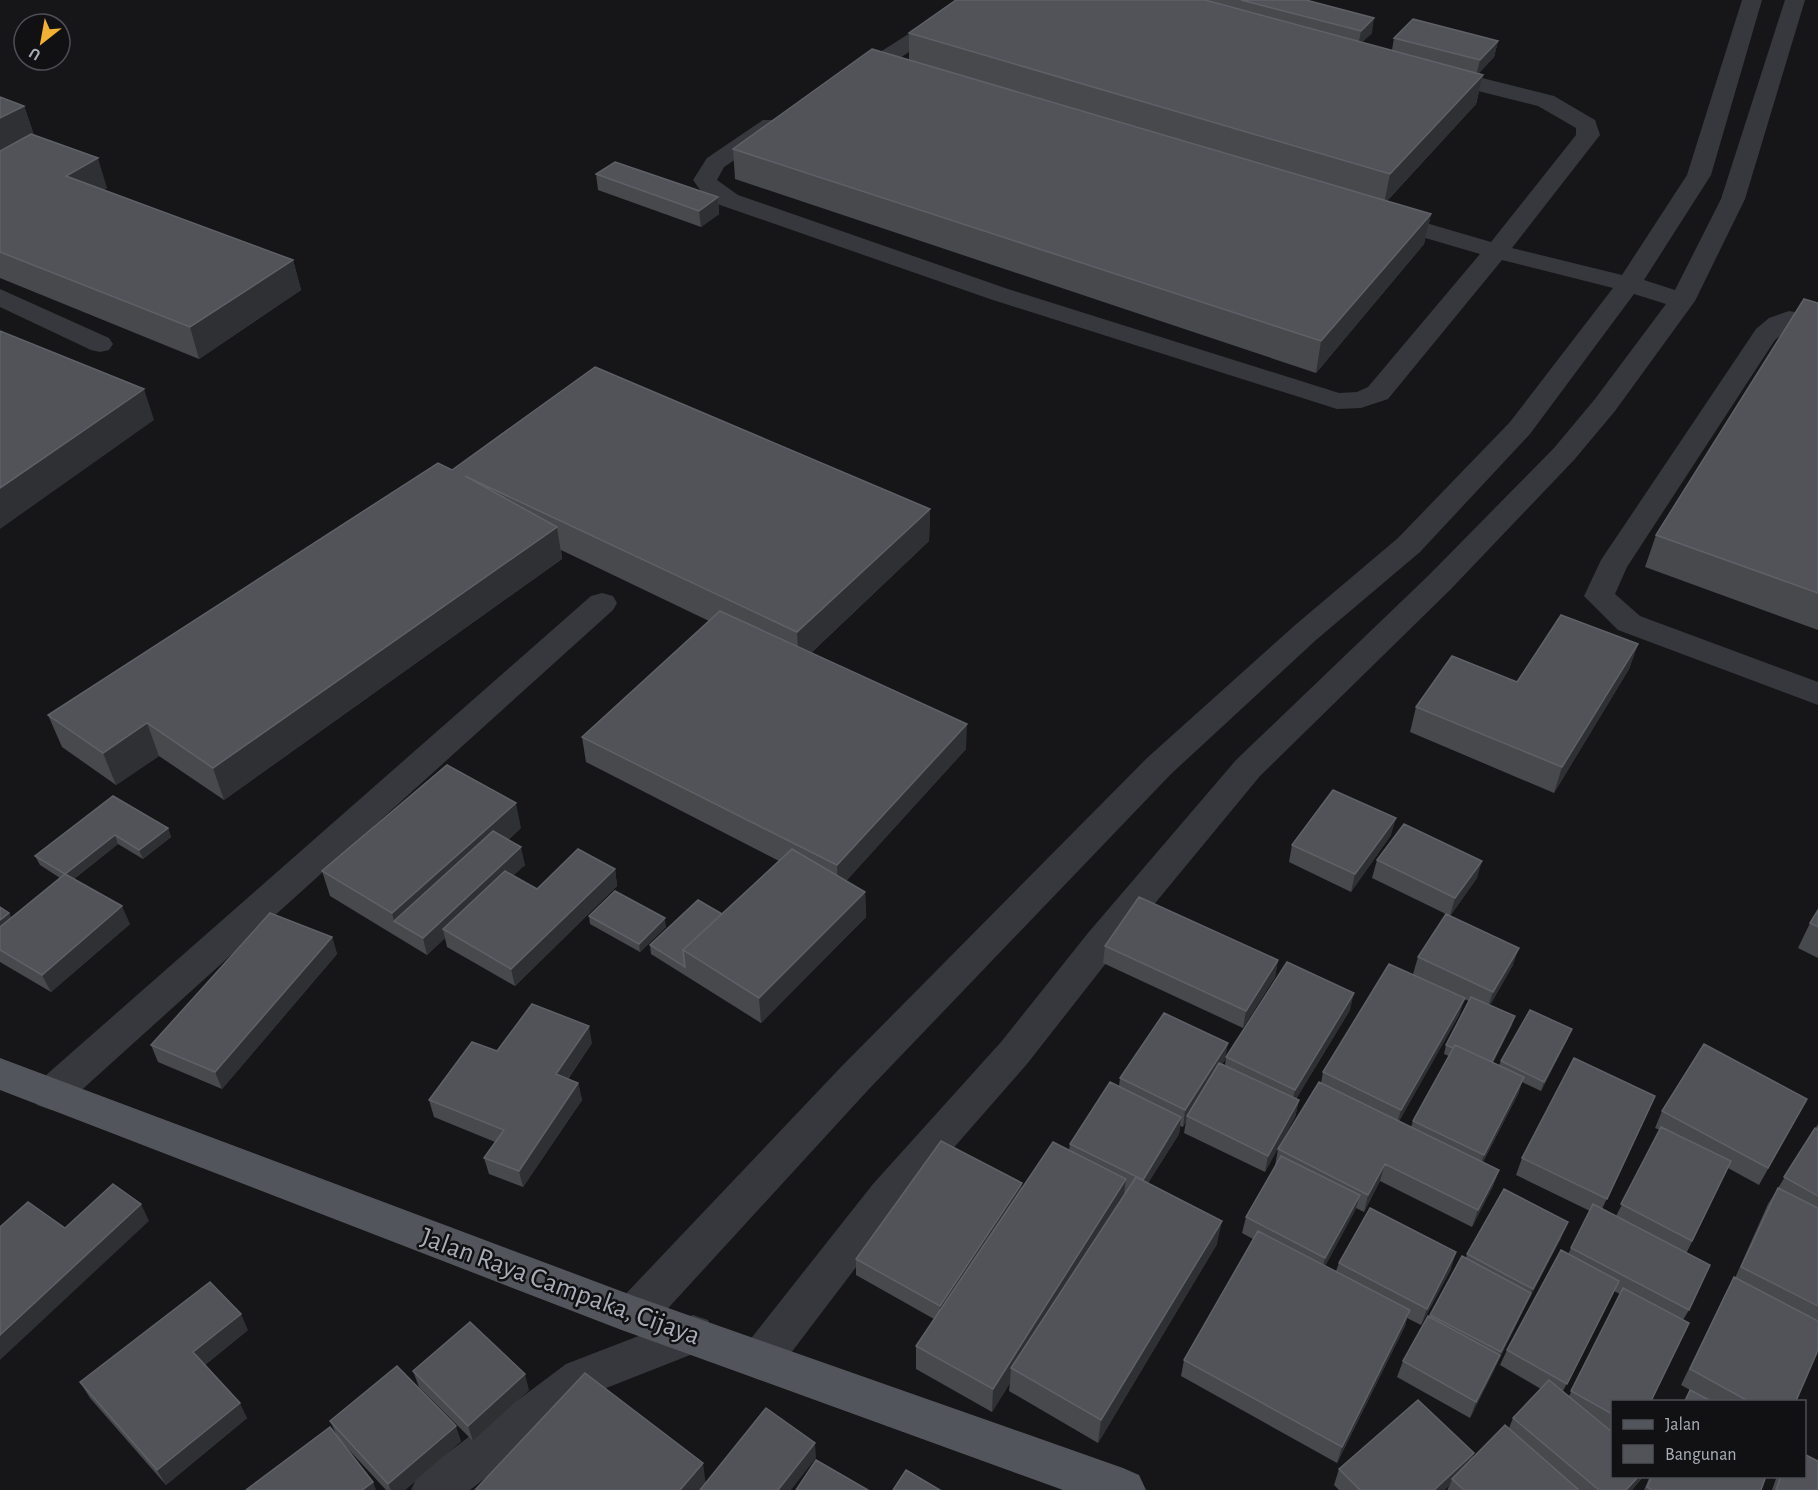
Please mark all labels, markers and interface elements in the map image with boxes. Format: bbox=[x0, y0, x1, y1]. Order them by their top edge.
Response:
north arrow bbox=[12, 12, 72, 72]
text: U bbox=[26, 45, 43, 63]
street label: Jalan Raya Campaka, Cijaya bbox=[417, 1223, 704, 1351]
legend bbox=[1611, 1400, 1806, 1478]
text: Jalan bbox=[1665, 1416, 1700, 1434]
text: Bangunan bbox=[1665, 1446, 1737, 1464]

